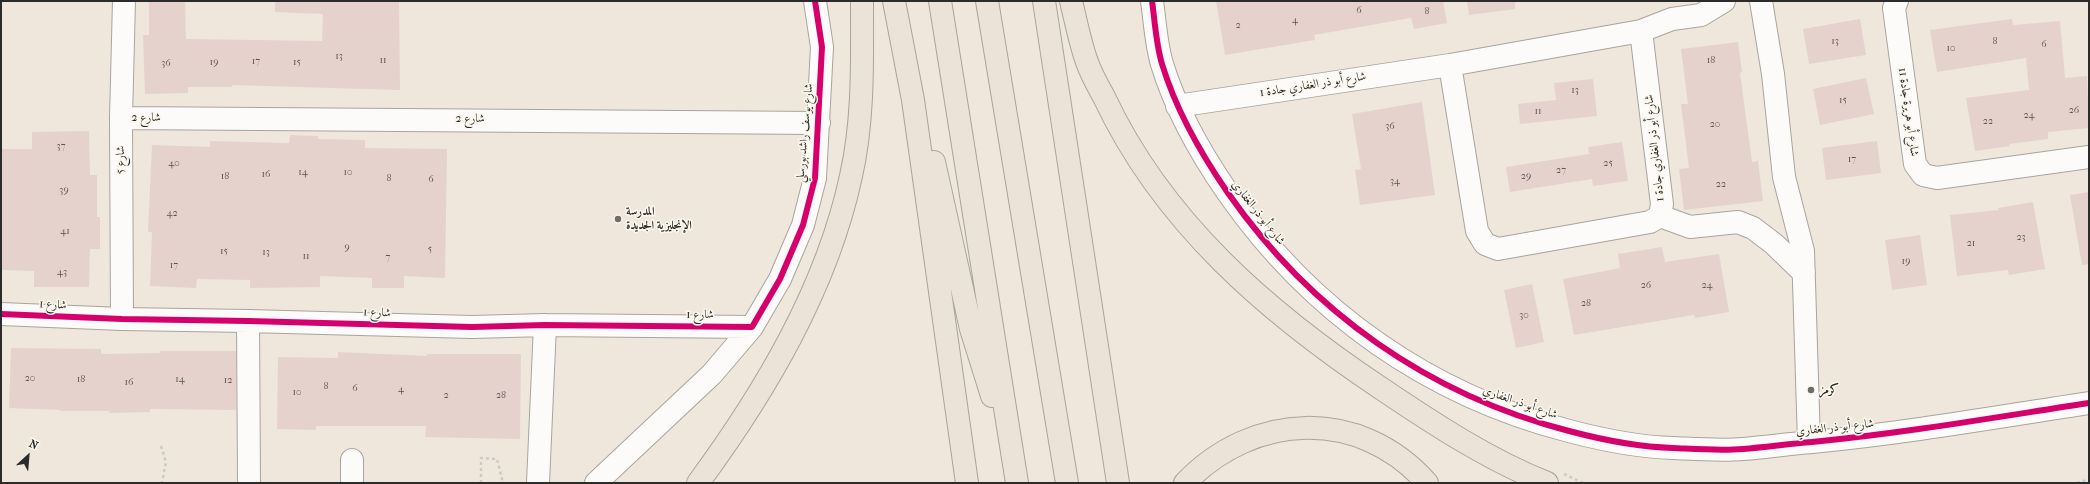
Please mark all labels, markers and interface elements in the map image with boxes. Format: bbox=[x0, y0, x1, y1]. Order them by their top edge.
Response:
house number: 6 bbox=[1356, 5, 1362, 17]
house number: 8 bbox=[1424, 6, 1430, 18]
house number: 4 bbox=[1292, 15, 1298, 27]
house number: 2 bbox=[1235, 20, 1241, 32]
house number: 13 bbox=[1831, 36, 1839, 48]
house number: 8 bbox=[1992, 36, 1998, 48]
house number: 6 bbox=[2041, 39, 2047, 51]
house number: 10 bbox=[1946, 43, 1956, 55]
house number: 13 bbox=[335, 51, 343, 63]
house number: 11 bbox=[379, 55, 387, 67]
house number: 18 bbox=[1707, 55, 1715, 67]
house number: 17 bbox=[252, 56, 260, 68]
house number: 19 bbox=[210, 57, 218, 69]
house number: 15 bbox=[293, 57, 301, 69]
house number: 36 bbox=[161, 58, 171, 70]
street label: شارع أبو هريرة جادة 11 bbox=[1895, 67, 1921, 157]
street label: شارع أبو ذر الغفاري جادة 1 bbox=[1259, 69, 1367, 101]
street label: شارع يوسف راشد بورسلي bbox=[793, 83, 817, 183]
house number: 13 bbox=[1571, 85, 1579, 97]
street label: شارع أبو ذر الغفاري جادة 1 bbox=[1642, 94, 1668, 202]
house number: 15 bbox=[1839, 95, 1847, 107]
house number: 26 bbox=[2069, 105, 2079, 117]
house number: 11 bbox=[1534, 106, 1542, 118]
house number: 24 bbox=[2023, 110, 2035, 122]
street label: شارع 2 bbox=[131, 111, 161, 125]
street label: شارع 2 bbox=[455, 112, 485, 126]
house number: 22 bbox=[1983, 116, 1993, 128]
house number: 20 bbox=[1710, 119, 1720, 131]
house number: 36 bbox=[1385, 121, 1395, 133]
house number: 37 bbox=[57, 141, 65, 153]
street label: شارع 5 bbox=[114, 146, 128, 174]
house number: 17 bbox=[1848, 154, 1856, 166]
house number: 40 bbox=[168, 158, 180, 170]
house number: 25 bbox=[1603, 158, 1613, 170]
house number: 27 bbox=[1556, 165, 1566, 177]
house number: 14 bbox=[298, 167, 308, 179]
house number: 10 bbox=[343, 167, 353, 179]
house number: 16 bbox=[262, 169, 270, 181]
house number: 18 bbox=[221, 171, 229, 183]
house number: 29 bbox=[1521, 171, 1531, 183]
house number: 8 bbox=[386, 173, 392, 185]
house number: 6 bbox=[428, 174, 434, 186]
house number: 34 bbox=[1390, 176, 1400, 188]
street label: شارع أبو ذر الغفاري bbox=[1228, 178, 1288, 248]
house number: 22 bbox=[1716, 179, 1726, 191]
house number: 39 bbox=[59, 185, 69, 197]
place label: المدرسة الإنجليزية الجديدة bbox=[626, 205, 692, 233]
house number: 42 bbox=[166, 208, 178, 220]
marker: المدرسة الإنجليزية الجديدة bbox=[613, 214, 623, 224]
house number: 41 bbox=[60, 226, 70, 238]
house number: 23 bbox=[2016, 232, 2026, 244]
house number: 21 bbox=[1967, 238, 1975, 250]
house number: 9 bbox=[344, 242, 350, 254]
house number: 5 bbox=[428, 244, 432, 256]
house number: 15 bbox=[220, 246, 228, 258]
house number: 13 bbox=[262, 247, 270, 259]
house number: 11 bbox=[302, 251, 310, 263]
house number: 7 bbox=[386, 252, 390, 264]
house number: 19 bbox=[1902, 256, 1910, 268]
house number: 17 bbox=[170, 260, 178, 272]
house number: 43 bbox=[57, 267, 67, 279]
house number: 26 bbox=[1641, 280, 1651, 292]
house number: 24 bbox=[1701, 280, 1713, 292]
street label: شارع 1 bbox=[39, 297, 67, 313]
house number: 28 bbox=[1581, 298, 1591, 310]
street label: شارع 1 bbox=[363, 305, 391, 321]
street label: شارع 1 bbox=[686, 308, 714, 322]
house number: 30 bbox=[1519, 310, 1529, 322]
house number: 20 bbox=[25, 373, 35, 385]
house number: 18 bbox=[77, 374, 85, 386]
house number: 14 bbox=[175, 374, 185, 386]
house number: 12 bbox=[224, 375, 232, 387]
house number: 16 bbox=[125, 377, 133, 389]
house number: 8 bbox=[323, 381, 329, 393]
house number: 6 bbox=[352, 383, 358, 395]
street label: شارع أبو ذر الغفاري bbox=[1481, 383, 1559, 423]
place label: كرمز bbox=[1819, 383, 1839, 397]
house number: 4 bbox=[398, 384, 404, 396]
marker: كرمز bbox=[1806, 385, 1816, 395]
house number: 10 bbox=[292, 387, 302, 399]
house number: 2 bbox=[443, 390, 449, 402]
house number: 28 bbox=[496, 390, 506, 402]
street label: شارع أبو ذر الغفاري bbox=[1795, 417, 1875, 439]
north arrow bbox=[8, 436, 48, 476]
text: N bbox=[27, 437, 40, 452]

